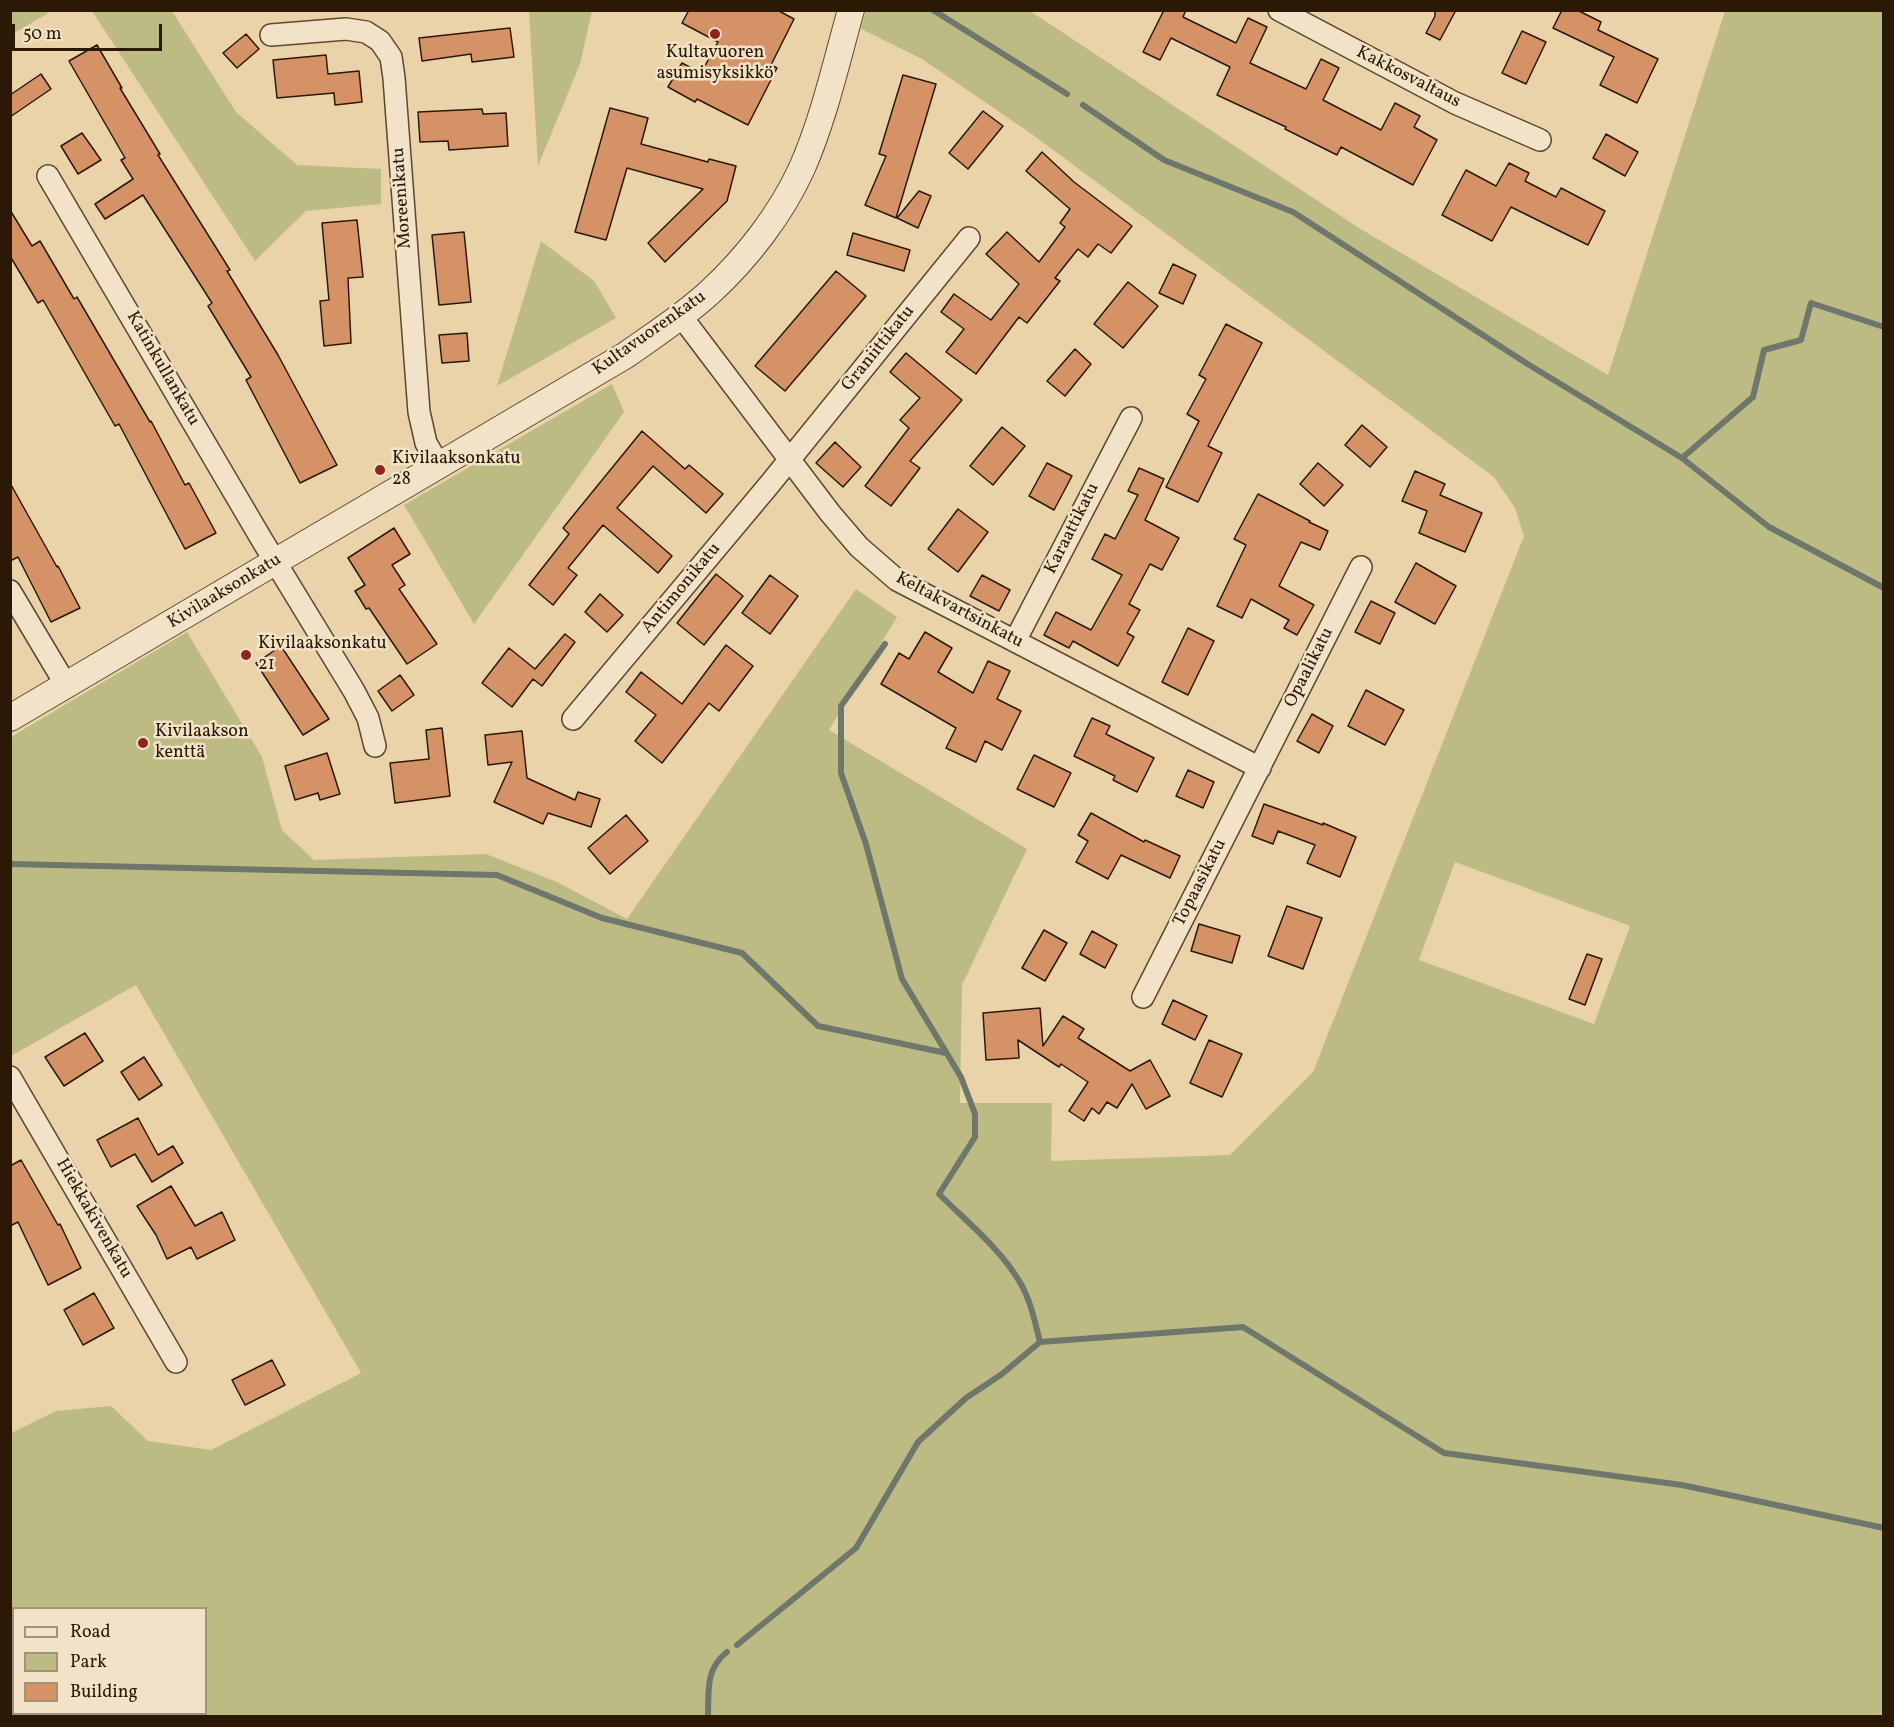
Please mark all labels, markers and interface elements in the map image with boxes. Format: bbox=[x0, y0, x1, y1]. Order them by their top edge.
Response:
scale bar bbox=[15, 12, 165, 50]
text: 50 m bbox=[23, 22, 62, 47]
marker: Kultavuoren asumisyksikkö bbox=[708, 27, 722, 41]
street label: Kakkosvaltaus bbox=[1352, 42, 1464, 114]
place label: Kultavuoren asumisyksikkö bbox=[656, 43, 774, 86]
street label: Moreenikatu bbox=[389, 147, 417, 249]
street label: Kultavuorenkatu bbox=[589, 287, 711, 381]
street label: Graniittikatu bbox=[838, 302, 920, 396]
street label: Katinkullankatu bbox=[120, 308, 204, 430]
place label: Kivilaaksonkatu 28 bbox=[392, 449, 521, 492]
marker: Kivilaaksonkatu 28 bbox=[373, 463, 387, 477]
street label: Karaattikatu bbox=[1041, 480, 1105, 578]
street label: Antimonikatu bbox=[638, 539, 726, 639]
street label: Kivilaaksonkatu bbox=[164, 550, 286, 634]
street label: Keltakvartsinkatu bbox=[891, 568, 1027, 654]
street label: Opaalikatu bbox=[1281, 624, 1339, 712]
place label: Kivilaaksonkatu 21 bbox=[258, 634, 387, 676]
marker: Kivilaaksonkatu 21 bbox=[239, 648, 253, 662]
place label: Kivilaakson kenttä bbox=[155, 722, 249, 764]
marker: Kivilaakson kenttä bbox=[136, 736, 150, 750]
street label: Topaasikatu bbox=[1170, 836, 1232, 930]
street label: Hiekkakivenkatu bbox=[50, 1155, 136, 1283]
legend bbox=[12, 1607, 207, 1715]
text: Road bbox=[70, 1620, 111, 1645]
text: Park bbox=[70, 1650, 107, 1675]
text: Building bbox=[70, 1680, 138, 1705]

